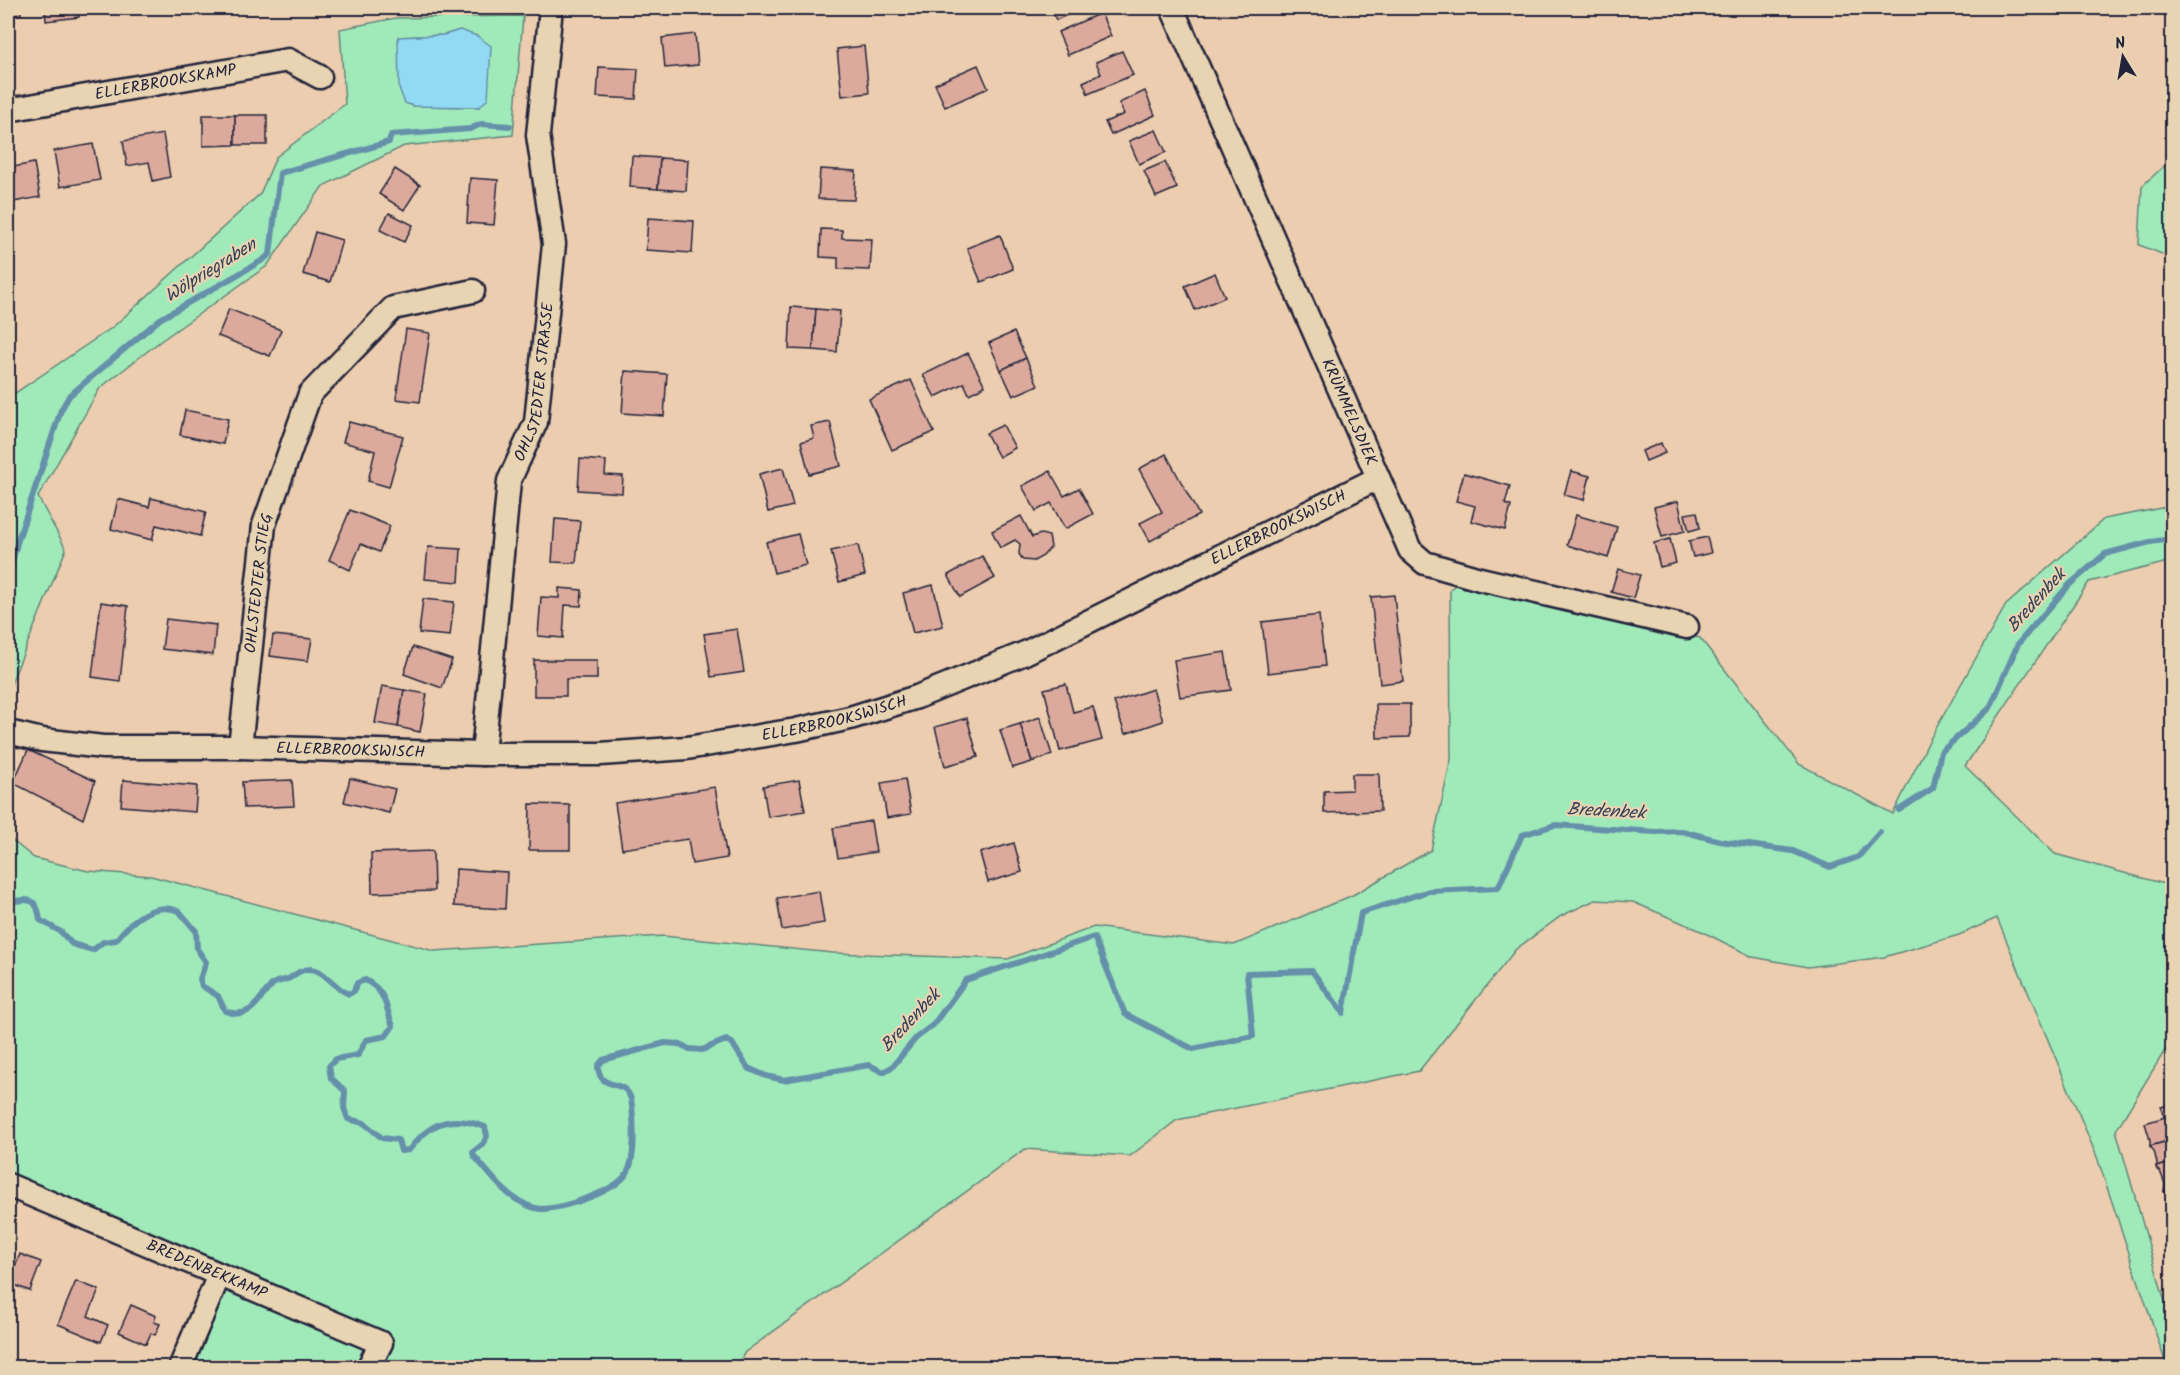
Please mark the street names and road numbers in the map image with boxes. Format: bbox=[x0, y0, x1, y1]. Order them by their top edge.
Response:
street label: ELLERBROOKSKAMP bbox=[93, 57, 239, 107]
street label: OHLSTEDTER STRASSE bbox=[507, 301, 561, 466]
street label: KRÜMMELSDIEK bbox=[1315, 354, 1384, 470]
street label: ELLERBROOKSWISCH bbox=[1206, 483, 1351, 572]
street label: OHLSTEDTER STIEG bbox=[238, 509, 280, 654]
street label: ELLERBROOKSWISCH bbox=[760, 688, 910, 748]
street label: ELLERBROOKSWISCH bbox=[276, 736, 425, 765]
street label: BREDENBEKKAMP bbox=[143, 1233, 271, 1306]

